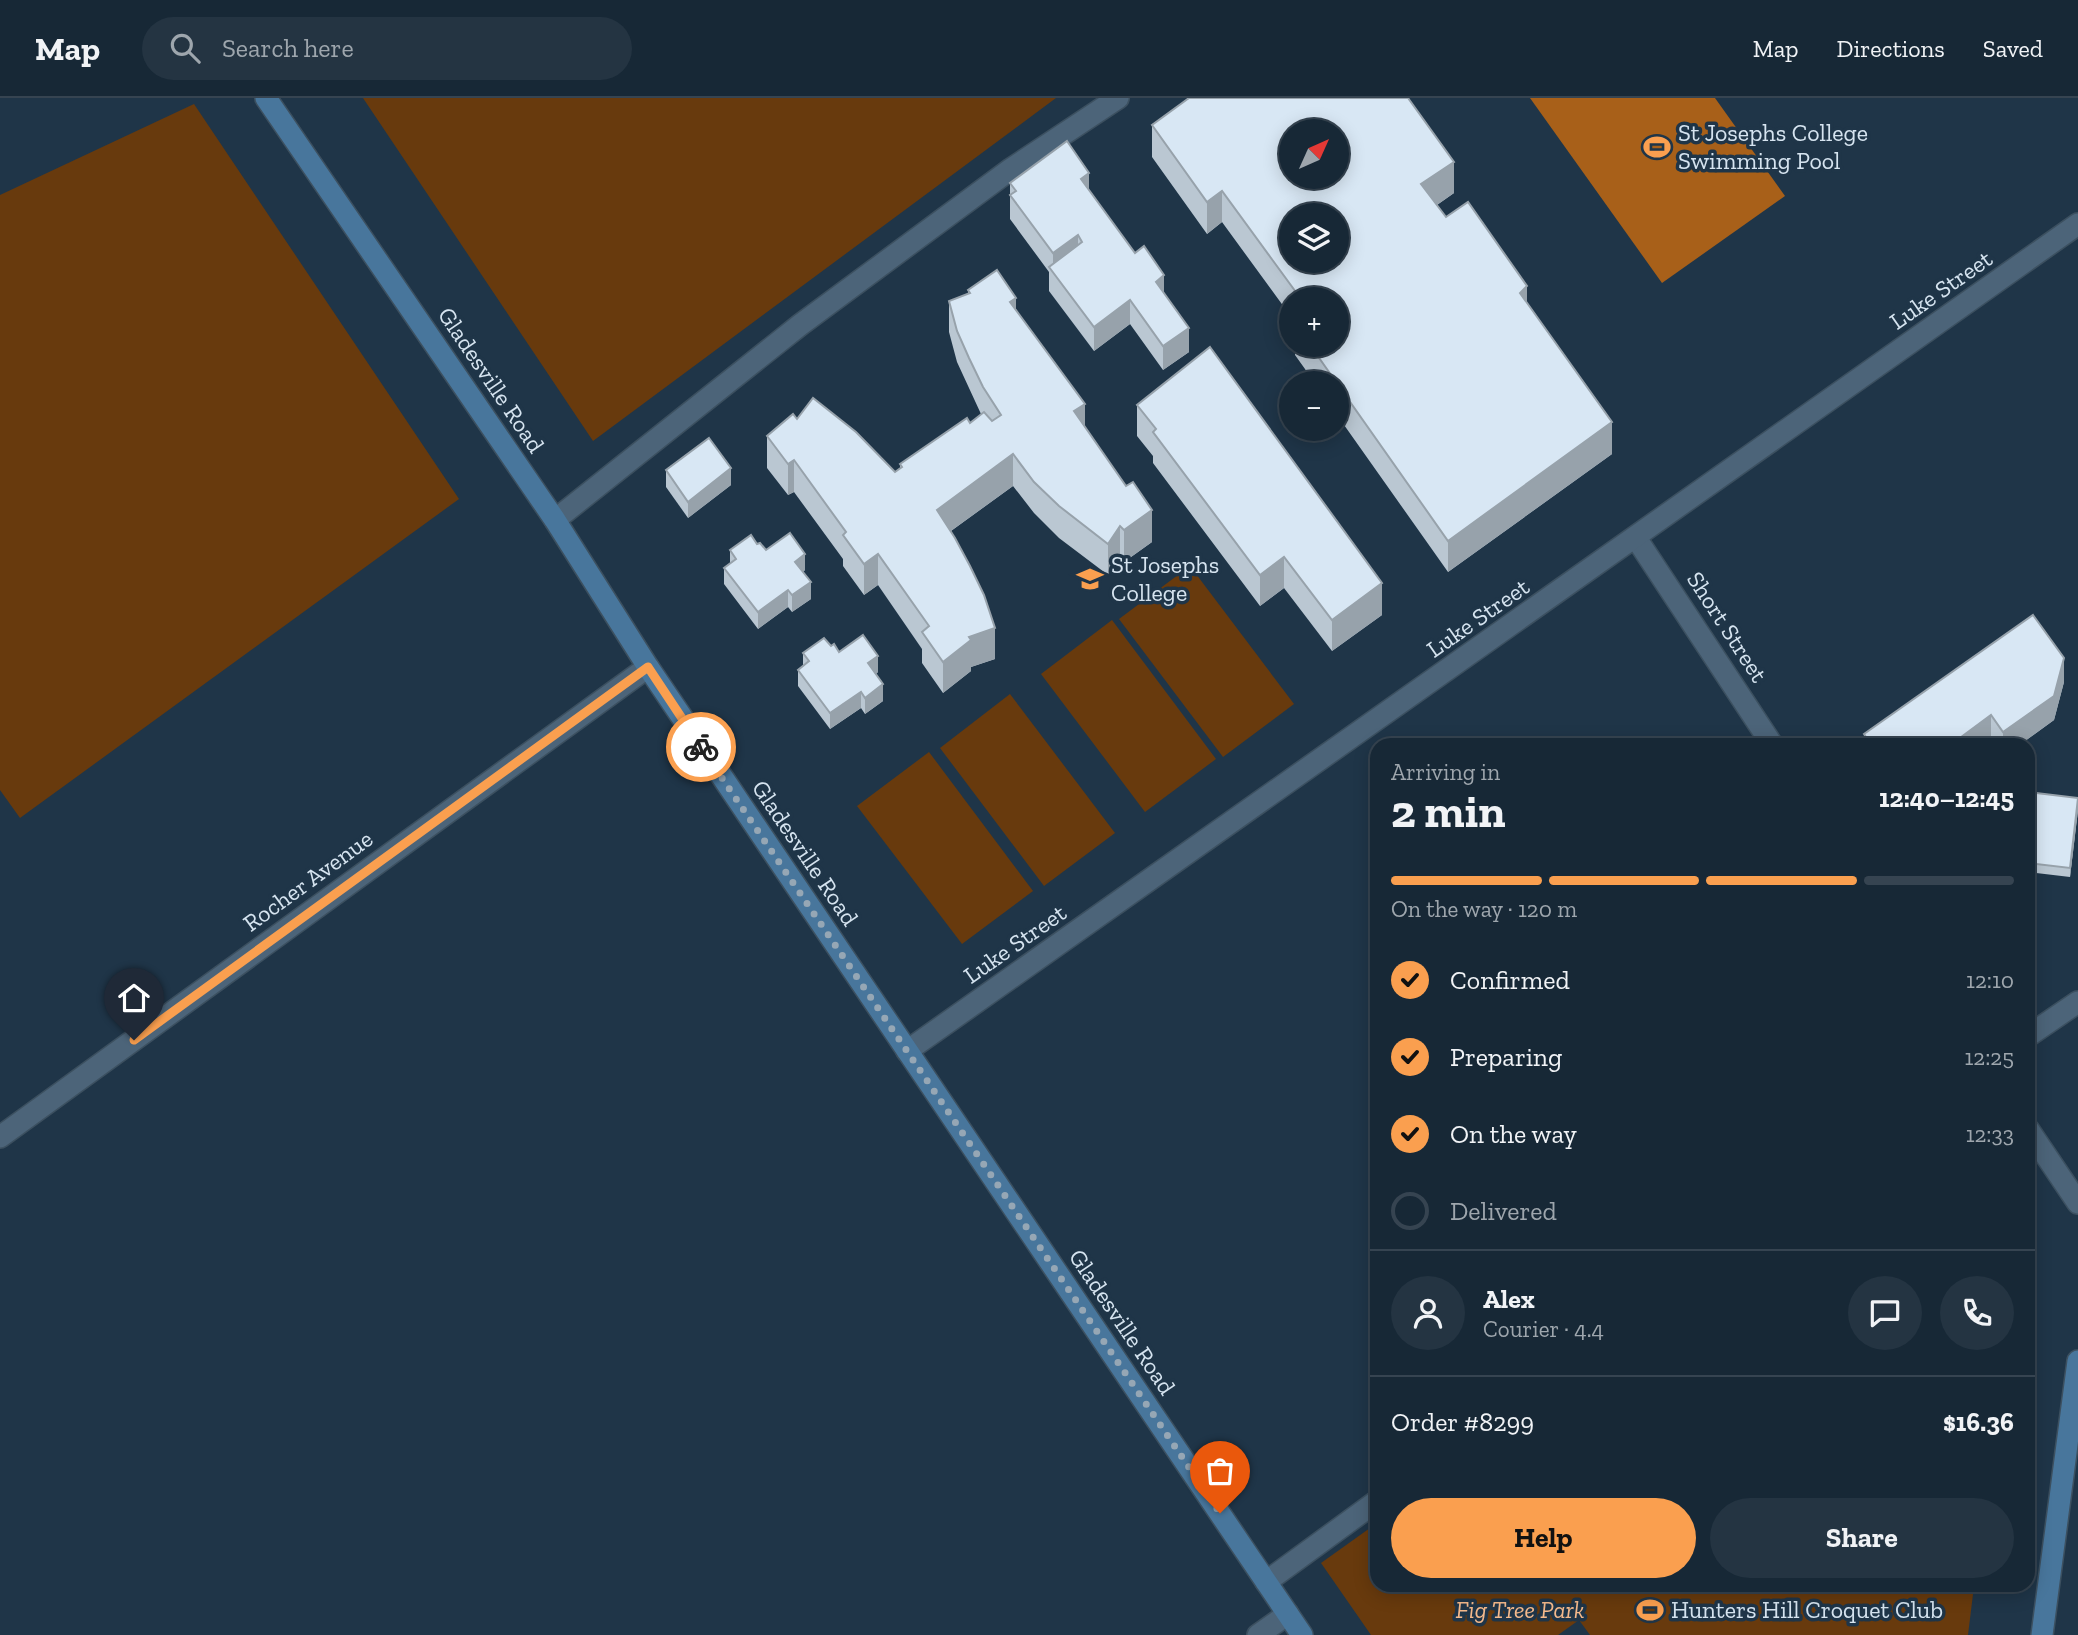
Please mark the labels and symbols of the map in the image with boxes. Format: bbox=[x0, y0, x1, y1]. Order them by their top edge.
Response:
place label: St Josephs College Swimming Pool bbox=[1678, 118, 1868, 175]
north arrow bbox=[1279, 119, 1349, 189]
sports icon: St Josephs College Swimming Pool bbox=[1642, 132, 1672, 162]
street label: Luke Street bbox=[1884, 244, 1998, 335]
street label: Gladesville Road bbox=[432, 301, 551, 458]
place label: St Josephs College bbox=[1111, 550, 1219, 607]
school or university icon: St Josephs College bbox=[1075, 564, 1105, 594]
street label: Short Street bbox=[1681, 566, 1774, 688]
street label: Luke Street bbox=[1421, 572, 1535, 663]
courier bbox=[666, 712, 736, 782]
street label: Gladesville Road bbox=[746, 774, 865, 931]
street label: Rocher Avenue bbox=[237, 824, 378, 937]
street label: Luke Street bbox=[958, 898, 1072, 989]
pin bbox=[104, 968, 164, 1040]
street label: Gladesville Road bbox=[1063, 1243, 1182, 1400]
pin bbox=[1190, 1441, 1250, 1513]
park label: Fig Tree Park bbox=[1456, 1595, 1585, 1624]
sports icon: Hunters Hill Croquet Club bbox=[1635, 1595, 1665, 1625]
place label: Hunters Hill Croquet Club bbox=[1671, 1595, 1943, 1624]

